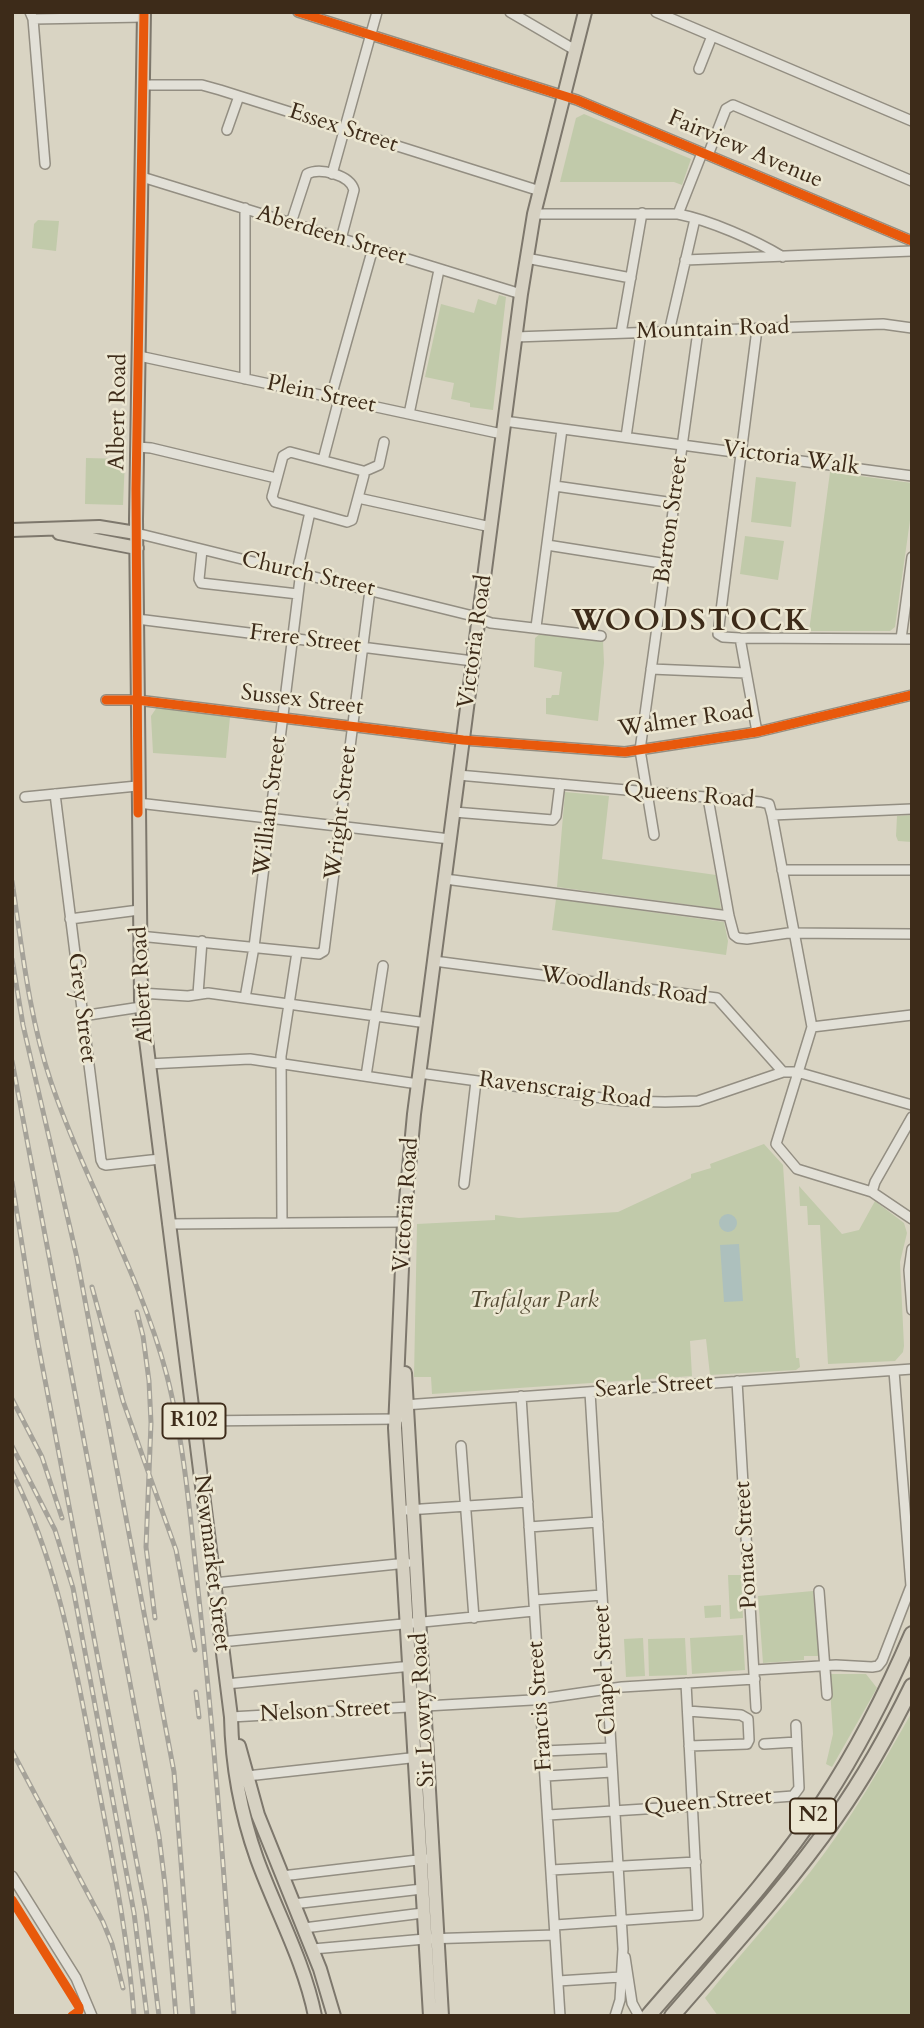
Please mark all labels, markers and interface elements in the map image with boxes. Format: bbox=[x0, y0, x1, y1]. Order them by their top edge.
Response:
street label: Essex Street bbox=[285, 98, 401, 160]
street label: Fairview Avenue bbox=[663, 105, 827, 195]
street label: Aberdeen Street bbox=[253, 200, 409, 272]
street label: Mountain Road bbox=[636, 314, 790, 346]
street label: Albert Road bbox=[104, 353, 134, 471]
street label: Plein Street bbox=[264, 370, 378, 420]
street label: Victoria Walk bbox=[721, 436, 861, 482]
street label: Barton Street bbox=[649, 455, 695, 585]
street label: Church Street bbox=[239, 546, 377, 604]
street label: Victoria Road bbox=[453, 573, 499, 711]
district label: WOODSTOCK bbox=[573, 605, 809, 641]
street label: Frere Street bbox=[248, 619, 362, 661]
street label: Sussex Street bbox=[239, 680, 365, 722]
street label: Walmer Road bbox=[617, 698, 755, 744]
street label: William Street bbox=[249, 734, 293, 878]
street label: Wright Street bbox=[320, 745, 364, 881]
street label: Queens Road bbox=[623, 777, 755, 815]
street label: Albert Road bbox=[126, 926, 160, 1044]
street label: Grey Street bbox=[61, 951, 101, 1065]
street label: Woodlands Road bbox=[539, 962, 709, 1012]
street label: Ravenscraig Road bbox=[477, 1067, 653, 1115]
street label: Victoria Road bbox=[389, 1137, 425, 1273]
park label: Trafalgar Park bbox=[469, 1288, 599, 1316]
street label: Searle Street bbox=[594, 1369, 714, 1405]
road number: R102 bbox=[162, 1404, 226, 1438]
street label: Newmarket Street bbox=[186, 1473, 236, 1653]
street label: Pontac Street bbox=[730, 1480, 764, 1610]
street label: Chapel Street bbox=[589, 1604, 623, 1736]
street label: Sir Lowry Road bbox=[406, 1632, 442, 1788]
street label: Francis Street bbox=[523, 1640, 559, 1772]
street label: Nelson Street bbox=[259, 1695, 391, 1729]
street label: Queen Street bbox=[643, 1784, 773, 1822]
road number: N2 bbox=[790, 1798, 836, 1834]

